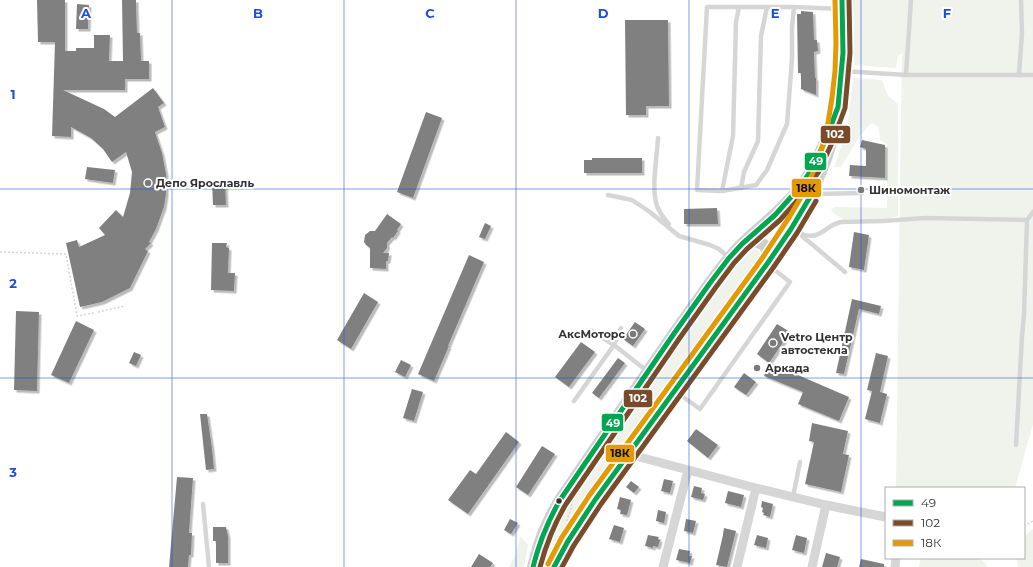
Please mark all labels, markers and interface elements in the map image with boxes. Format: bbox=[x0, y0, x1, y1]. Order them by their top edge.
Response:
text: A bbox=[80, 5, 92, 21]
text: B bbox=[253, 5, 263, 21]
text: C bbox=[425, 5, 435, 21]
text: D bbox=[598, 5, 609, 21]
text: E bbox=[771, 5, 780, 21]
text: F bbox=[943, 5, 951, 21]
text: 1 bbox=[10, 86, 16, 102]
line badge: 102 bbox=[820, 125, 851, 144]
text: 102 bbox=[826, 127, 845, 141]
line badge: 49 bbox=[804, 152, 827, 171]
text: 49 bbox=[809, 154, 823, 168]
place label: Депо Ярославль bbox=[156, 176, 254, 190]
marker: Депо Ярославль bbox=[143, 178, 153, 188]
line badge: 18К bbox=[791, 178, 822, 198]
text: 18К bbox=[796, 181, 816, 195]
place label: Шиномонтаж bbox=[869, 183, 950, 197]
marker: Шиномонтаж bbox=[856, 185, 866, 195]
text: 2 bbox=[9, 275, 17, 291]
place label: АксМоторс bbox=[558, 327, 625, 341]
marker: АксМоторс bbox=[628, 329, 638, 339]
place label: Vetro Центр автостекла bbox=[780, 330, 853, 357]
marker: Vetro Центр автостекла bbox=[768, 338, 778, 348]
place label: Аркада bbox=[765, 361, 809, 375]
marker: Аркада bbox=[752, 363, 762, 373]
line badge: 102 bbox=[623, 389, 653, 408]
text: 102 bbox=[629, 391, 648, 405]
line badge: 49 bbox=[601, 413, 624, 432]
text: 49 bbox=[606, 416, 620, 430]
line badge: 18К bbox=[605, 444, 635, 463]
text: 18К bbox=[610, 446, 630, 460]
text: 3 bbox=[8, 464, 17, 480]
legend bbox=[885, 487, 1025, 559]
text: 49 bbox=[921, 495, 936, 510]
unlabelled marker bbox=[554, 496, 564, 506]
text: 102 bbox=[921, 515, 940, 530]
text: 18К bbox=[921, 535, 942, 550]

